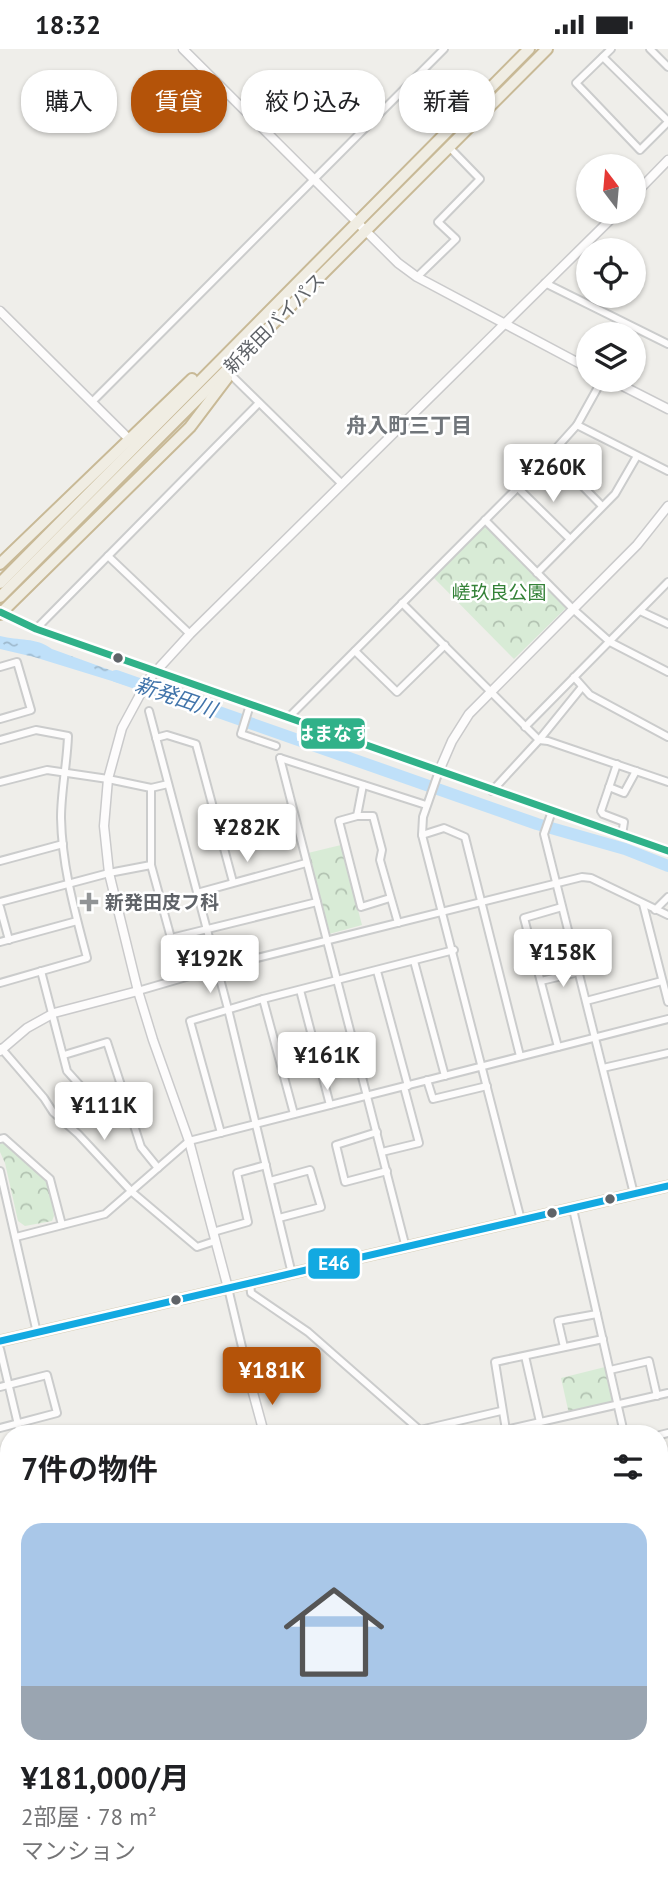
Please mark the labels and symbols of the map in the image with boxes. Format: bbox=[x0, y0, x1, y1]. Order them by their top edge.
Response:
north arrow bbox=[576, 154, 646, 224]
street label: 新発田バイパス bbox=[219, 268, 329, 378]
district label: 舟入町三丁目 bbox=[346, 412, 472, 439]
pin: ¥260K bbox=[504, 445, 602, 504]
park label: 嵯玖良公園 bbox=[451, 580, 547, 604]
unlabelled marker bbox=[111, 651, 125, 665]
water label: 新発田川 bbox=[132, 671, 222, 724]
line badge: はまなす bbox=[300, 717, 366, 750]
text: はまなす bbox=[295, 721, 371, 745]
pin: ¥282K bbox=[198, 805, 296, 864]
place label: 新発田皮フ科 bbox=[105, 890, 219, 914]
marker: 新発田皮フ科 bbox=[79, 892, 99, 912]
pin: ¥158K bbox=[514, 929, 612, 989]
pin: ¥192K bbox=[161, 935, 259, 995]
pin: ¥161K bbox=[278, 1033, 376, 1092]
pin: ¥111K bbox=[55, 1083, 153, 1142]
unlabelled marker bbox=[603, 1192, 617, 1206]
unlabelled marker bbox=[545, 1206, 559, 1220]
line badge: E46 bbox=[307, 1247, 361, 1280]
text: E46 bbox=[318, 1251, 350, 1275]
unlabelled marker bbox=[169, 1293, 183, 1307]
pin: ¥181K bbox=[223, 1347, 321, 1407]

